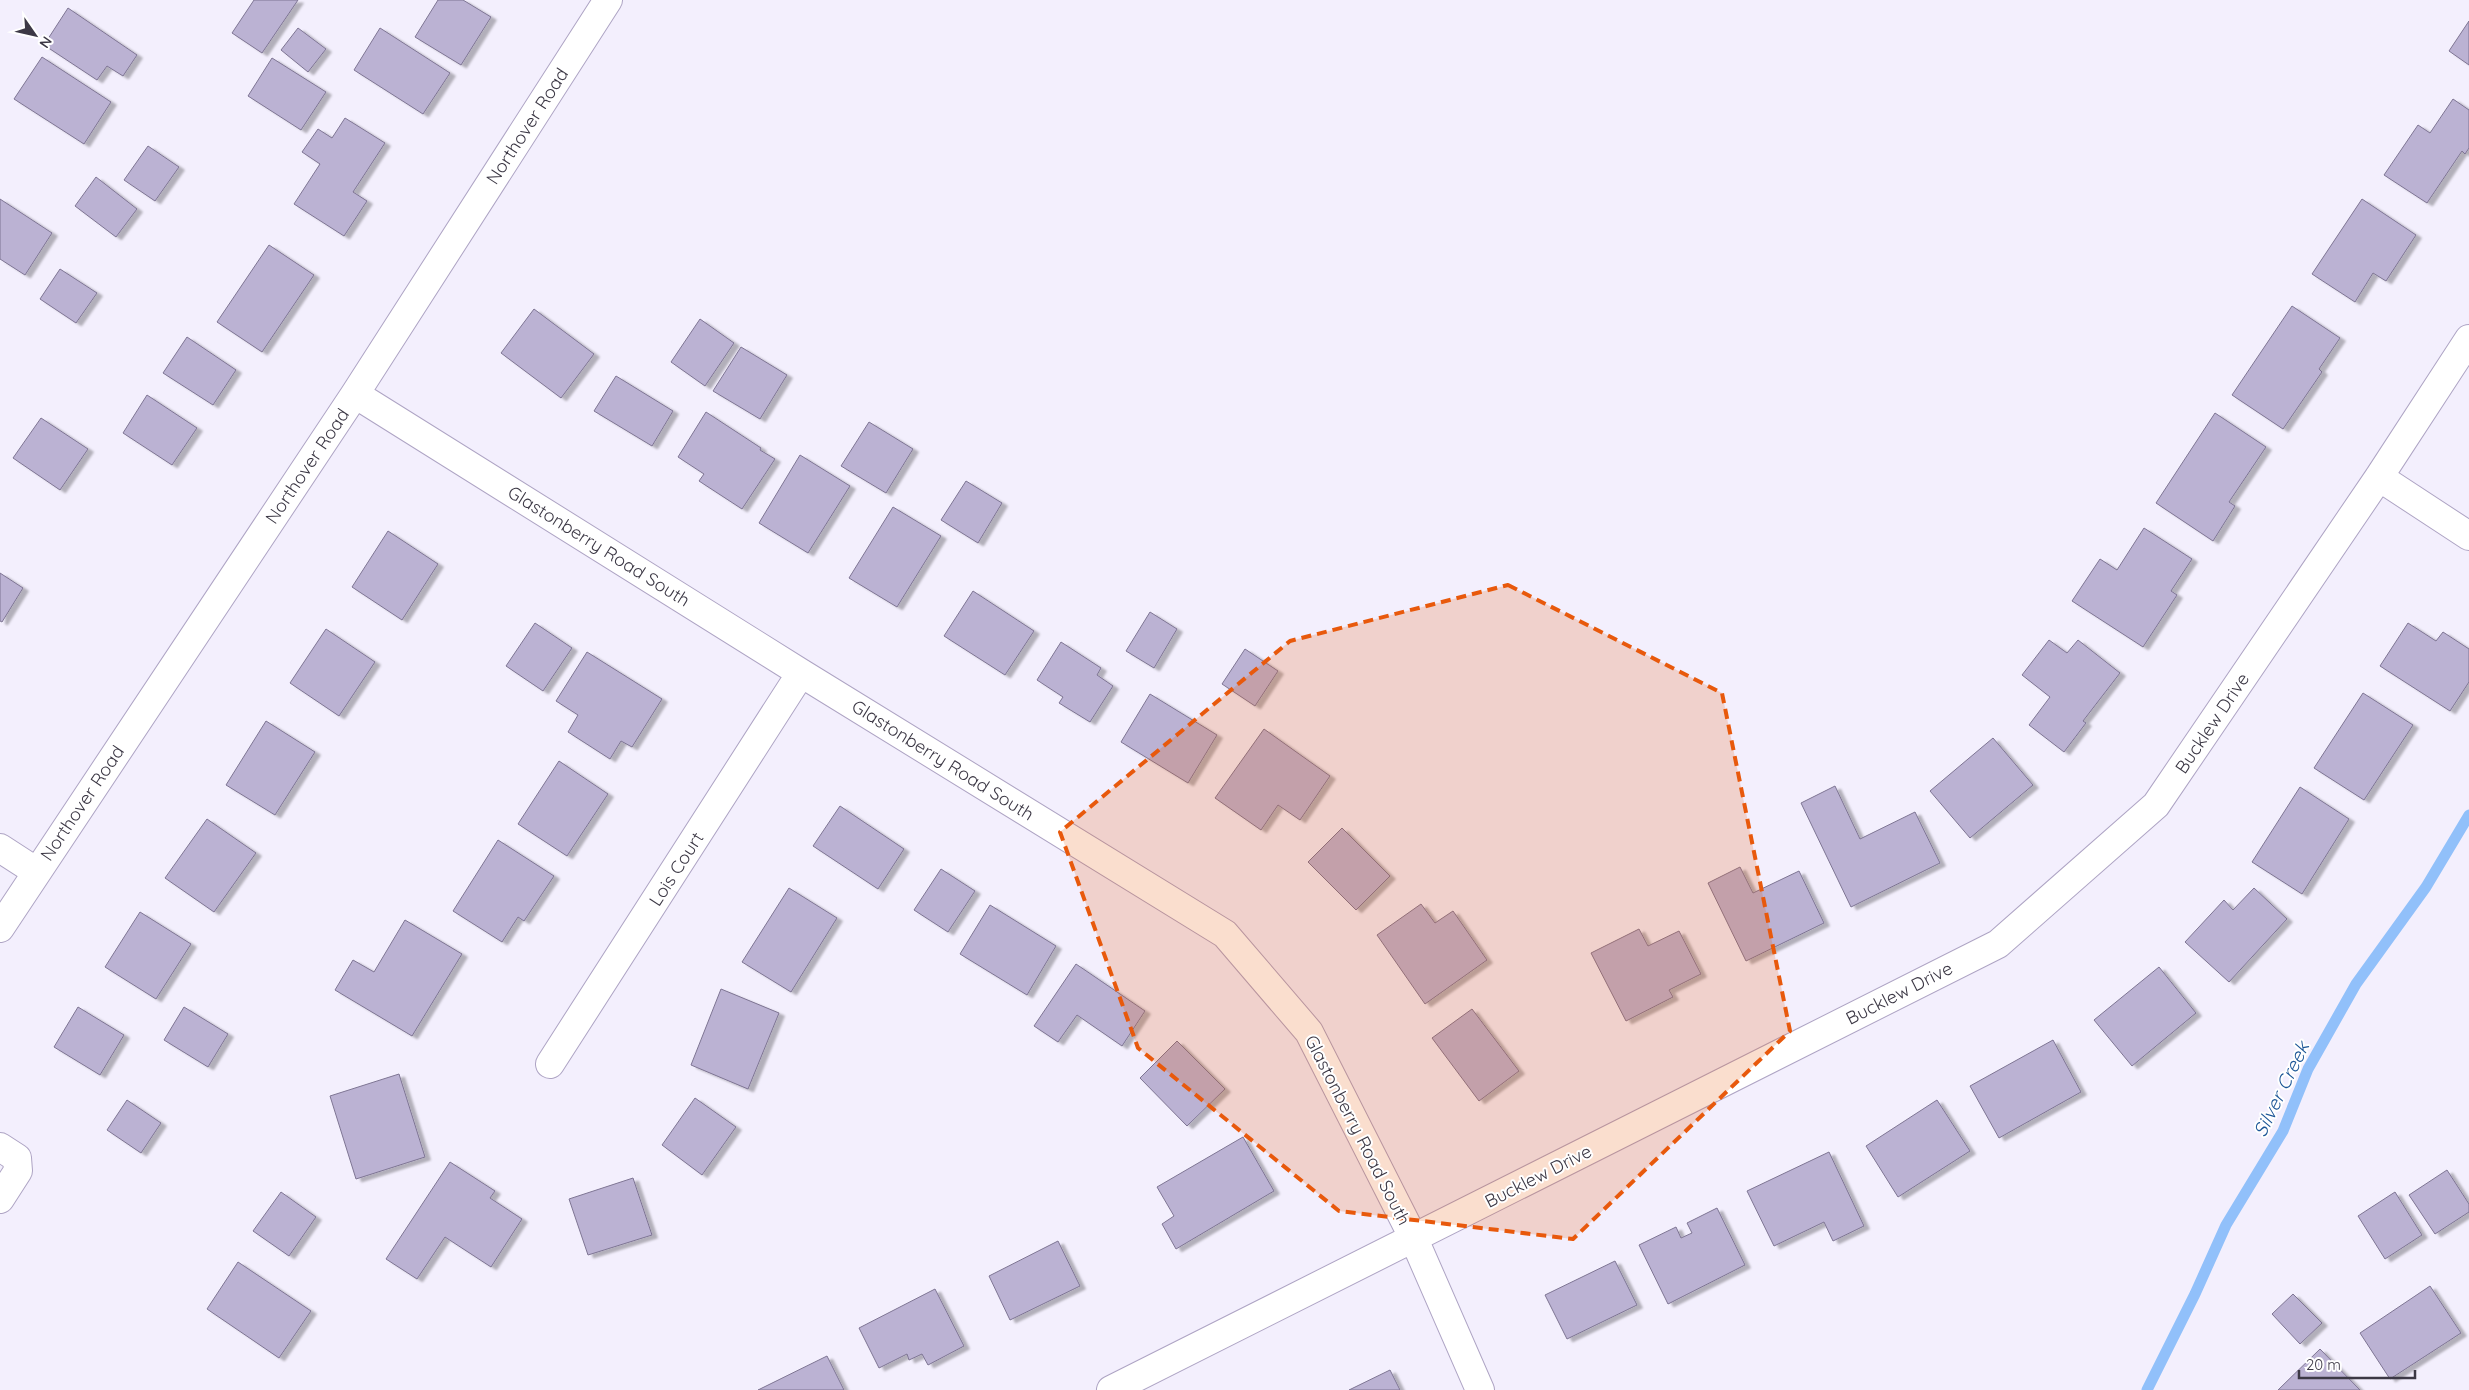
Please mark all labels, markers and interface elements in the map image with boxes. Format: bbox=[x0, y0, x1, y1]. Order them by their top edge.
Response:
north arrow bbox=[10, 10, 60, 60]
text: N bbox=[35, 33, 56, 52]
street label: Northover Road bbox=[481, 63, 573, 189]
street label: Northover Road bbox=[260, 404, 354, 528]
street label: Glastonberry Road South bbox=[504, 480, 694, 612]
street label: Bucklew Drive bbox=[2170, 668, 2254, 778]
street label: Glastonberry Road South bbox=[848, 694, 1038, 826]
street label: Northover Road bbox=[35, 741, 129, 865]
street label: Lois Court bbox=[644, 828, 708, 910]
street label: Bucklew Drive bbox=[1842, 956, 1956, 1030]
street label: Glastonberry Road South bbox=[1300, 1031, 1416, 1229]
water label: Silver Creek bbox=[2248, 1036, 2315, 1140]
street label: Bucklew Drive bbox=[1481, 1139, 1595, 1213]
scale bar bbox=[2299, 1348, 2415, 1380]
text: 20 m bbox=[2306, 1355, 2341, 1374]

